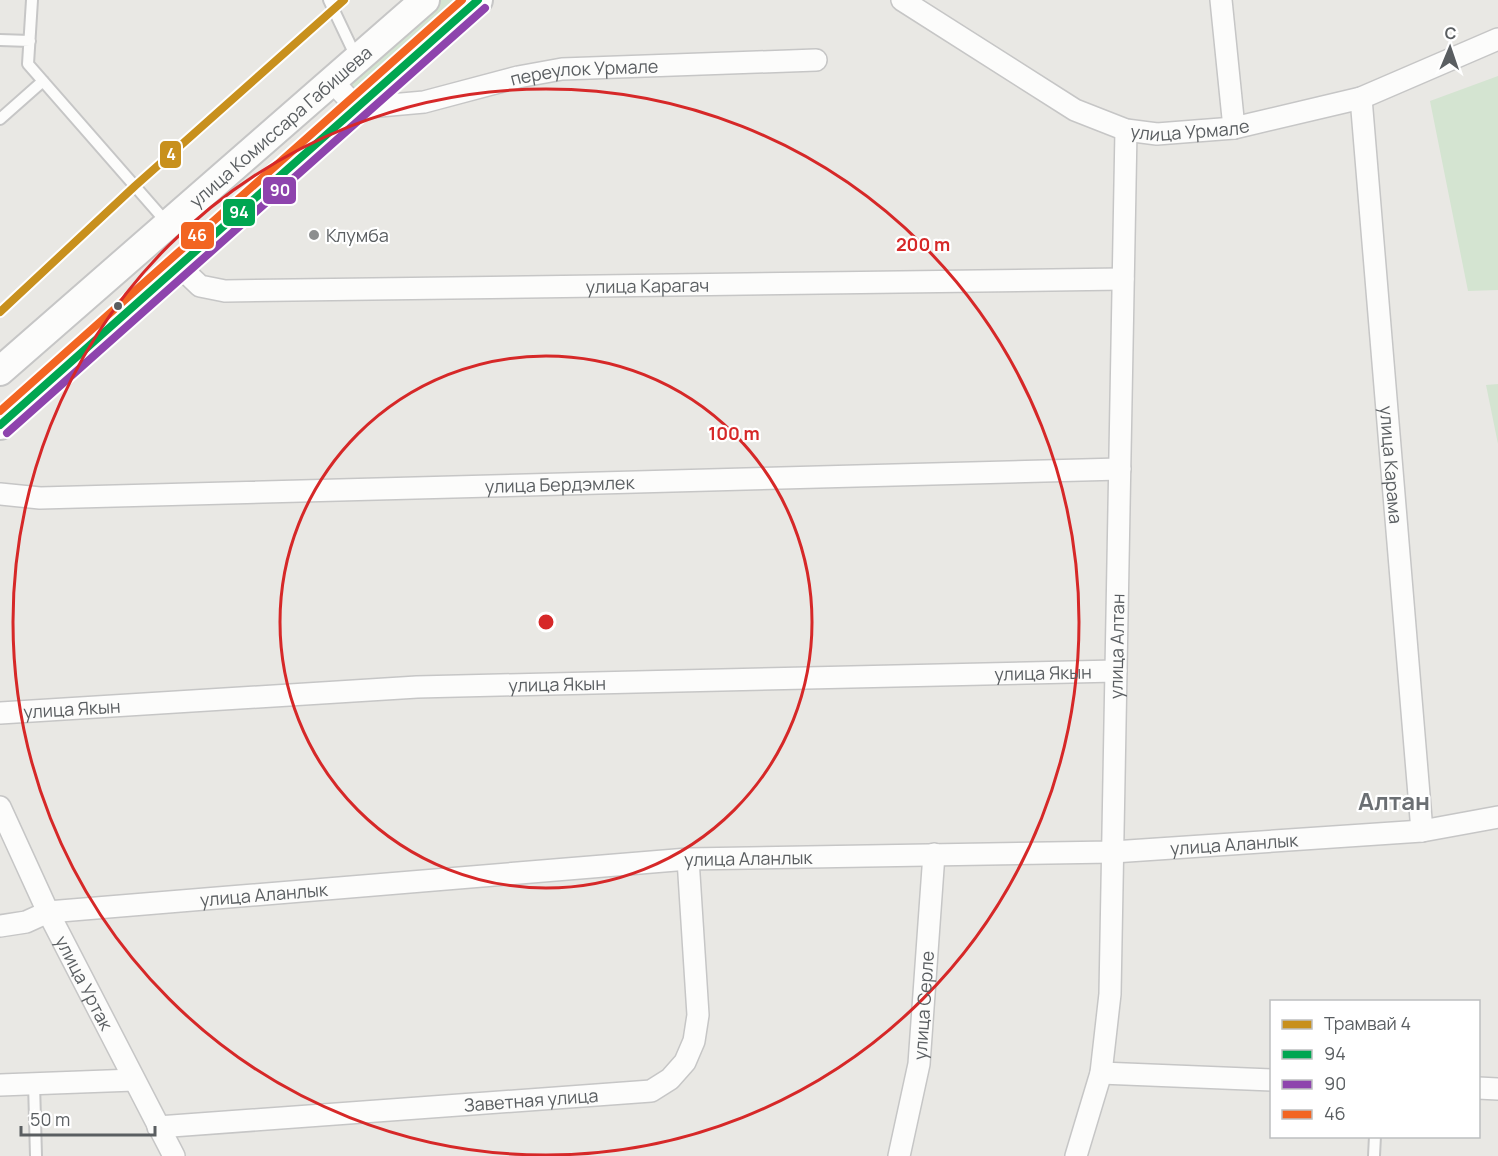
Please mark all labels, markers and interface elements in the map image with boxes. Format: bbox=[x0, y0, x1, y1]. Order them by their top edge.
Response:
north arrow bbox=[1420, 18, 1480, 78]
text: С bbox=[1444, 22, 1457, 44]
street label: улица Комиссара Габишева bbox=[184, 40, 376, 213]
street label: переулок Урмале bbox=[507, 54, 659, 91]
street label: улица Урмале bbox=[1129, 113, 1252, 146]
line badge: 4 bbox=[159, 140, 182, 169]
text: 4 bbox=[166, 143, 176, 165]
line badge: 90 bbox=[262, 176, 297, 205]
text: 90 bbox=[270, 179, 290, 201]
line badge: 94 bbox=[222, 198, 256, 227]
text: 94 bbox=[229, 201, 249, 223]
line badge: 46 bbox=[180, 221, 215, 250]
place label: Клумба bbox=[326, 223, 389, 247]
text: 46 bbox=[187, 224, 207, 246]
marker: Клумба bbox=[307, 228, 321, 242]
text: 200 m bbox=[896, 232, 950, 256]
street label: улица Карагач bbox=[585, 273, 709, 298]
unlabelled marker bbox=[112, 300, 124, 312]
street label: улица Карама bbox=[1375, 405, 1408, 525]
text: 100 m bbox=[708, 421, 760, 445]
street label: улица Бердэмлек bbox=[485, 470, 636, 498]
street label: улица Алтан bbox=[1103, 593, 1129, 699]
centre of rings bbox=[536, 612, 556, 632]
street label: улица Якын bbox=[994, 660, 1092, 686]
street label: улица Якын bbox=[508, 671, 606, 697]
street label: улица Якын bbox=[22, 694, 121, 724]
district label: Алтан bbox=[1358, 784, 1430, 817]
street label: улица Аланлык bbox=[1169, 827, 1300, 860]
street label: улица Аланлык bbox=[684, 845, 814, 871]
street label: улица Аланлык bbox=[199, 877, 330, 911]
street label: улица Уртак bbox=[50, 931, 119, 1035]
street label: улица Серле bbox=[907, 950, 939, 1061]
legend bbox=[1270, 1000, 1480, 1138]
text: Трамвай 4 bbox=[1324, 1011, 1411, 1035]
text: 94 bbox=[1324, 1041, 1346, 1065]
text: 90 bbox=[1324, 1071, 1346, 1095]
street label: Заветная улица bbox=[463, 1083, 599, 1117]
scale bar bbox=[21, 1099, 154, 1137]
text: 46 bbox=[1324, 1101, 1346, 1125]
text: 50 m bbox=[30, 1107, 70, 1131]

